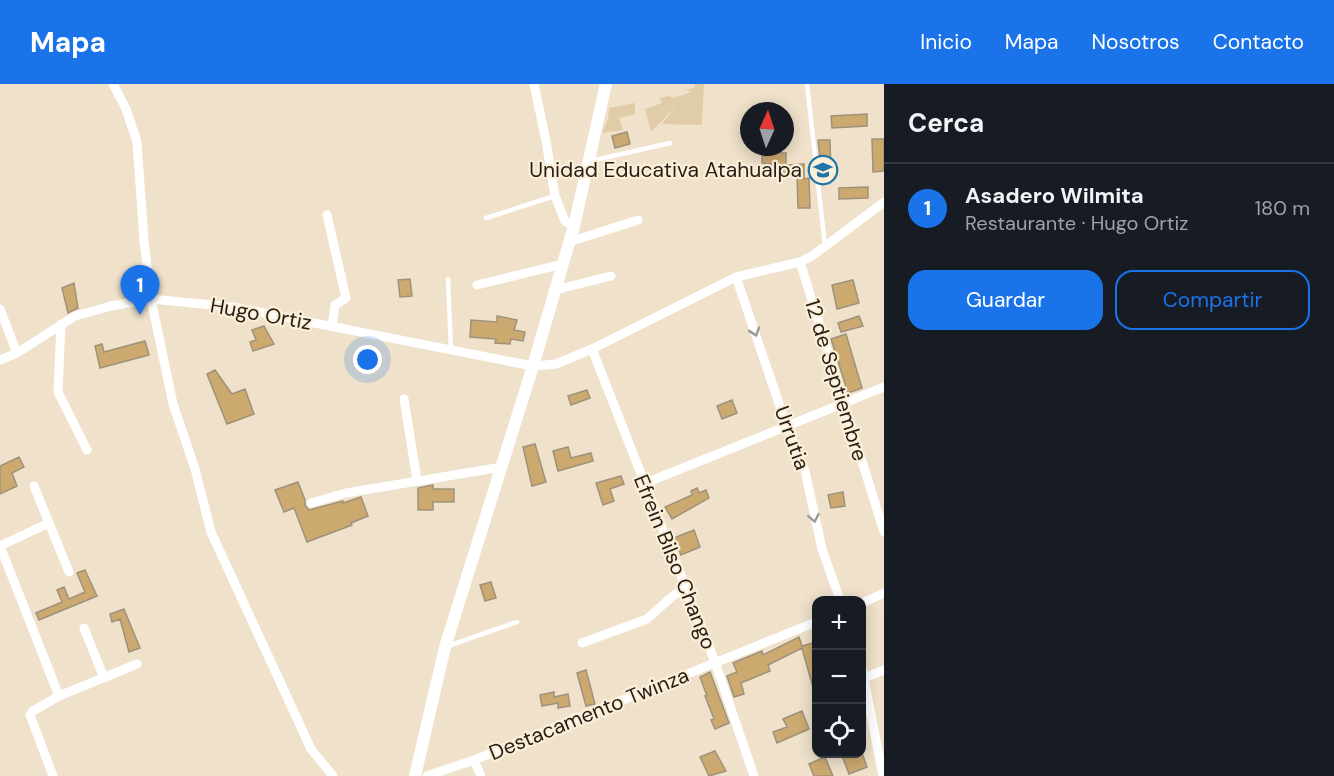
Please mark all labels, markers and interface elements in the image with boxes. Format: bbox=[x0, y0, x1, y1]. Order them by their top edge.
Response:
text: Mapa bbox=[30, 24, 106, 61]
text: Inicio bbox=[920, 28, 972, 56]
text: Mapa bbox=[1005, 28, 1059, 56]
text: Nosotros bbox=[1092, 28, 1180, 56]
text: Contacto bbox=[1213, 28, 1304, 56]
north arrow bbox=[740, 102, 794, 156]
text: Cerca bbox=[908, 106, 984, 140]
school or university icon: Unidad Educativa Atahualpa bbox=[807, 154, 839, 186]
place label: Unidad Educativa Atahualpa bbox=[529, 156, 802, 184]
text: Asadero Wilmita bbox=[965, 181, 1144, 210]
text: 1 bbox=[924, 195, 931, 221]
text: 180 m bbox=[1255, 195, 1310, 221]
text: Restaurante · Hugo Ortiz bbox=[965, 210, 1188, 236]
pin: 1 bbox=[120, 266, 160, 315]
button: Guardar bbox=[908, 270, 1103, 330]
button: Compartir bbox=[1115, 270, 1310, 330]
street label: Hugo Ortiz bbox=[208, 291, 314, 337]
street label: 12 de Septiembre bbox=[798, 296, 874, 465]
one-way arrow bbox=[747, 327, 760, 337]
your location bbox=[353, 345, 382, 374]
street label: Urrutia bbox=[768, 402, 816, 474]
street label: Efrein Bilso Chango bbox=[627, 470, 723, 654]
one-way arrow bbox=[807, 512, 820, 522]
map controls bbox=[812, 596, 866, 758]
button: + bbox=[812, 596, 866, 650]
button: − bbox=[812, 650, 866, 704]
street label: Destacamento Twinza bbox=[485, 661, 693, 767]
button: locate bbox=[812, 704, 866, 758]

